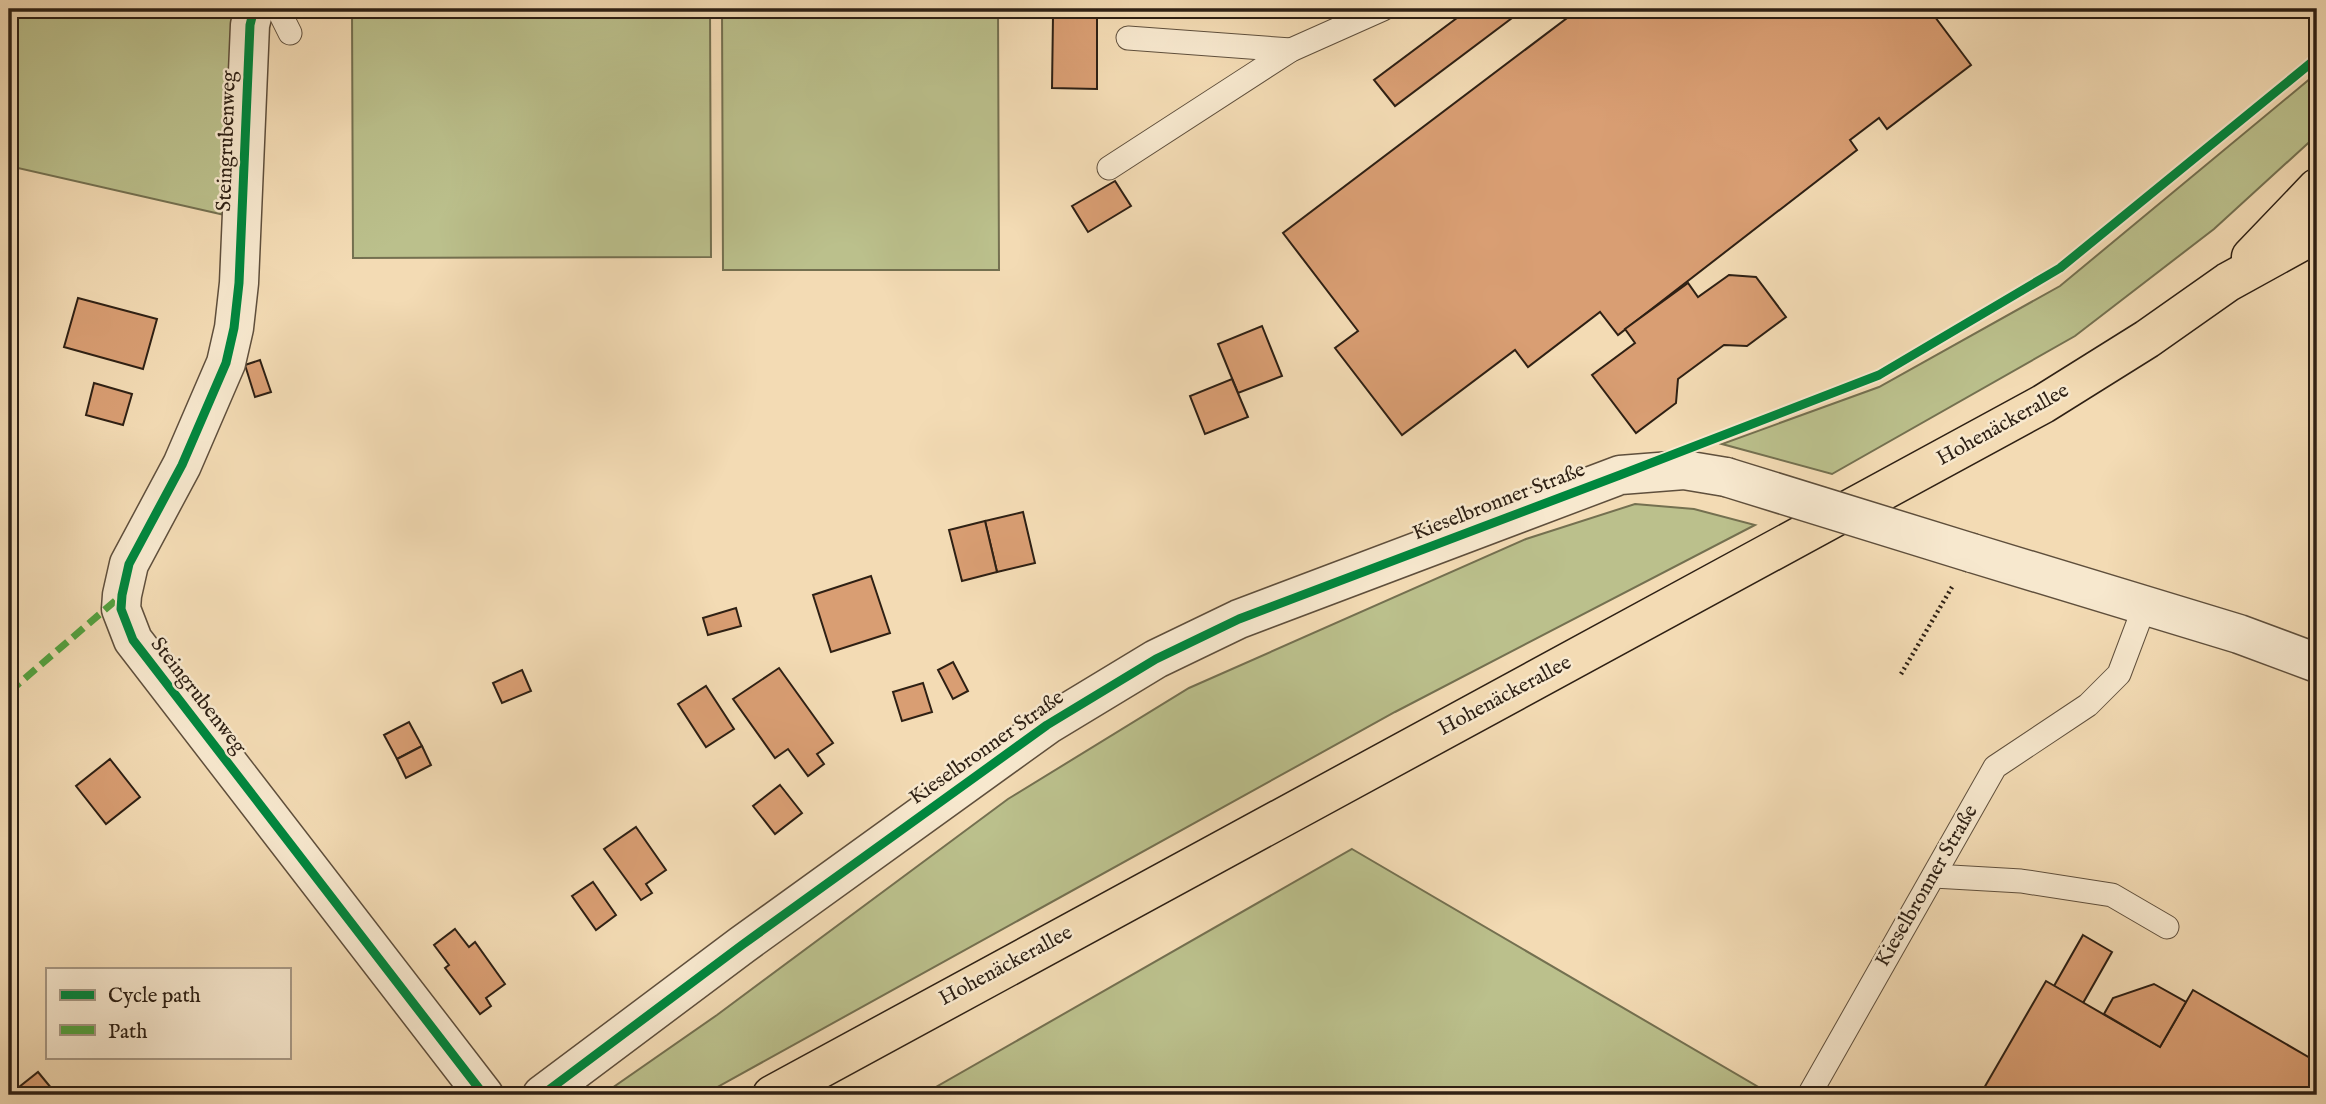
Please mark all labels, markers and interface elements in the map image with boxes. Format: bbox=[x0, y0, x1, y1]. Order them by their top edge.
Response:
street label: Steingrubenweg bbox=[211, 69, 243, 212]
street label: Hohenäckerallee bbox=[1932, 377, 2074, 472]
street label: Kieselbronner Straße bbox=[1409, 457, 1589, 547]
street label: Steingrubenweg bbox=[144, 632, 252, 760]
street label: Hohenäckerallee bbox=[1434, 649, 1577, 742]
street label: Kieselbronner Straße bbox=[904, 684, 1070, 811]
street label: Kieselbronner Straße bbox=[1870, 800, 1985, 972]
street label: Hohenäckerallee bbox=[935, 919, 1078, 1012]
legend bbox=[46, 968, 290, 1058]
text: Cycle path bbox=[108, 983, 201, 1010]
text: Path bbox=[108, 1019, 147, 1046]

